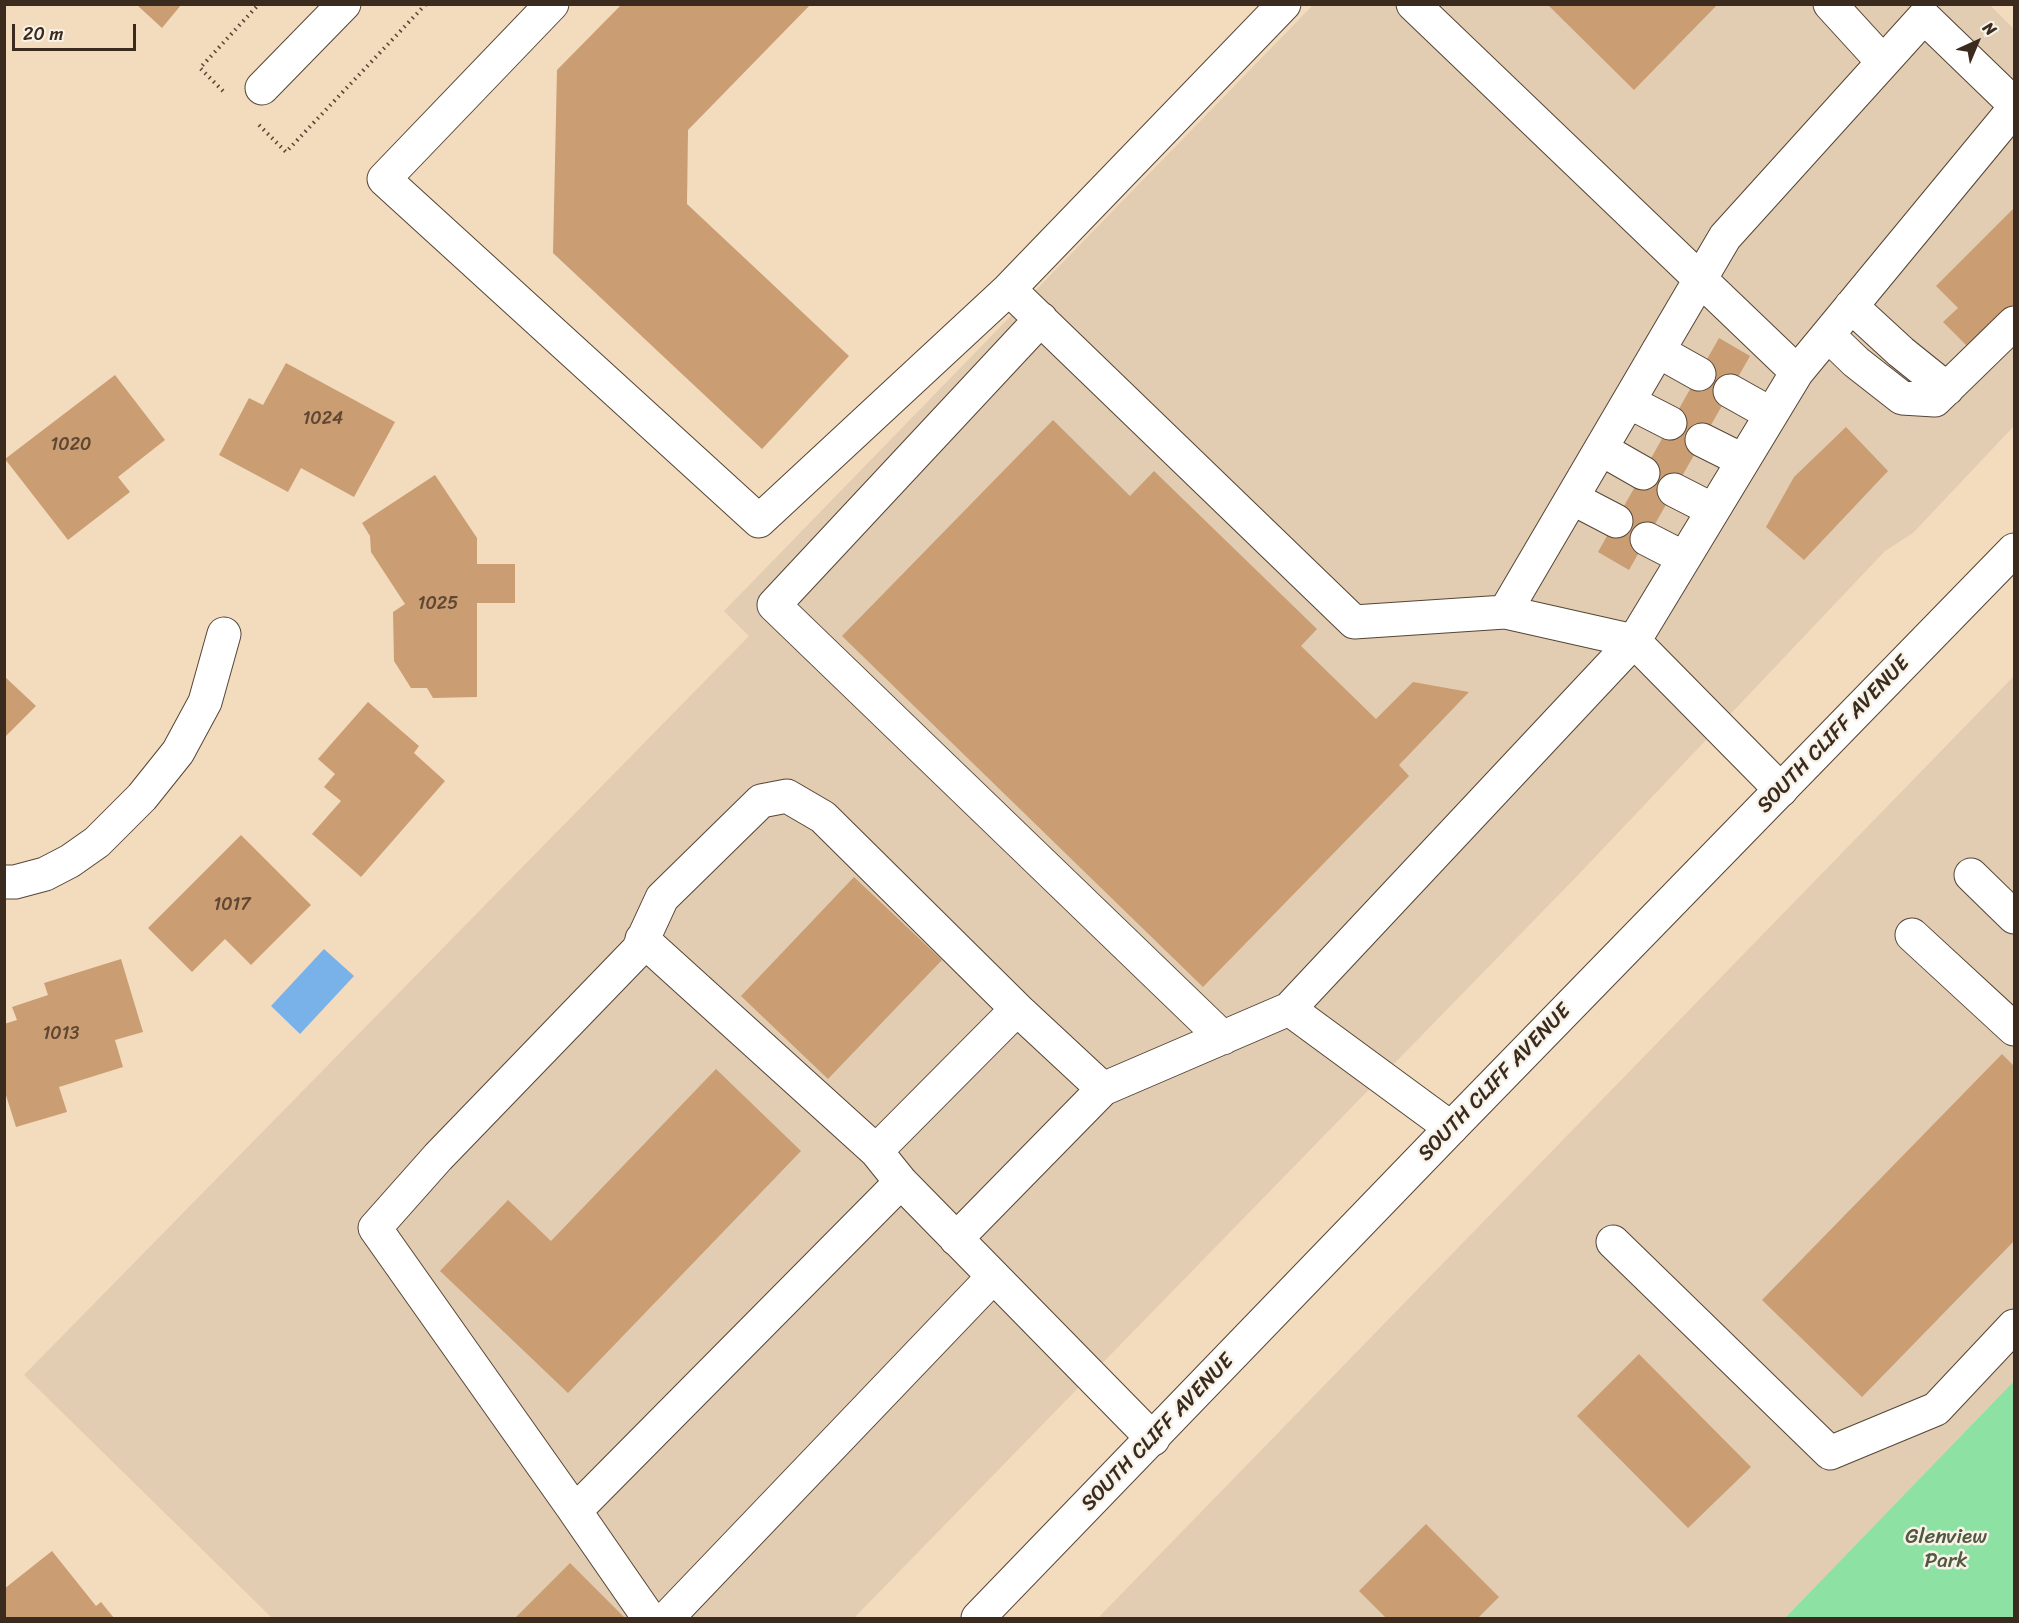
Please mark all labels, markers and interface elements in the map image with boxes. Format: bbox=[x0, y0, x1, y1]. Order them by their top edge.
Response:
scale bar bbox=[15, 12, 140, 50]
north arrow bbox=[1947, 12, 2007, 72]
text: N bbox=[1976, 14, 2004, 43]
text: 20 m bbox=[23, 18, 63, 50]
house number: 1024 bbox=[303, 408, 343, 430]
house number: 1020 bbox=[51, 434, 91, 456]
house number: 1025 bbox=[418, 593, 458, 615]
street label: SOUTH CLIFF AVENUE bbox=[1752, 651, 1916, 819]
house number: 1017 bbox=[213, 894, 251, 916]
street label: SOUTH CLIFF AVENUE bbox=[1413, 999, 1577, 1167]
house number: 1013 bbox=[43, 1023, 79, 1045]
street label: SOUTH CLIFF AVENUE bbox=[1076, 1349, 1240, 1517]
park label: Glenview Park bbox=[1905, 1525, 1987, 1575]

